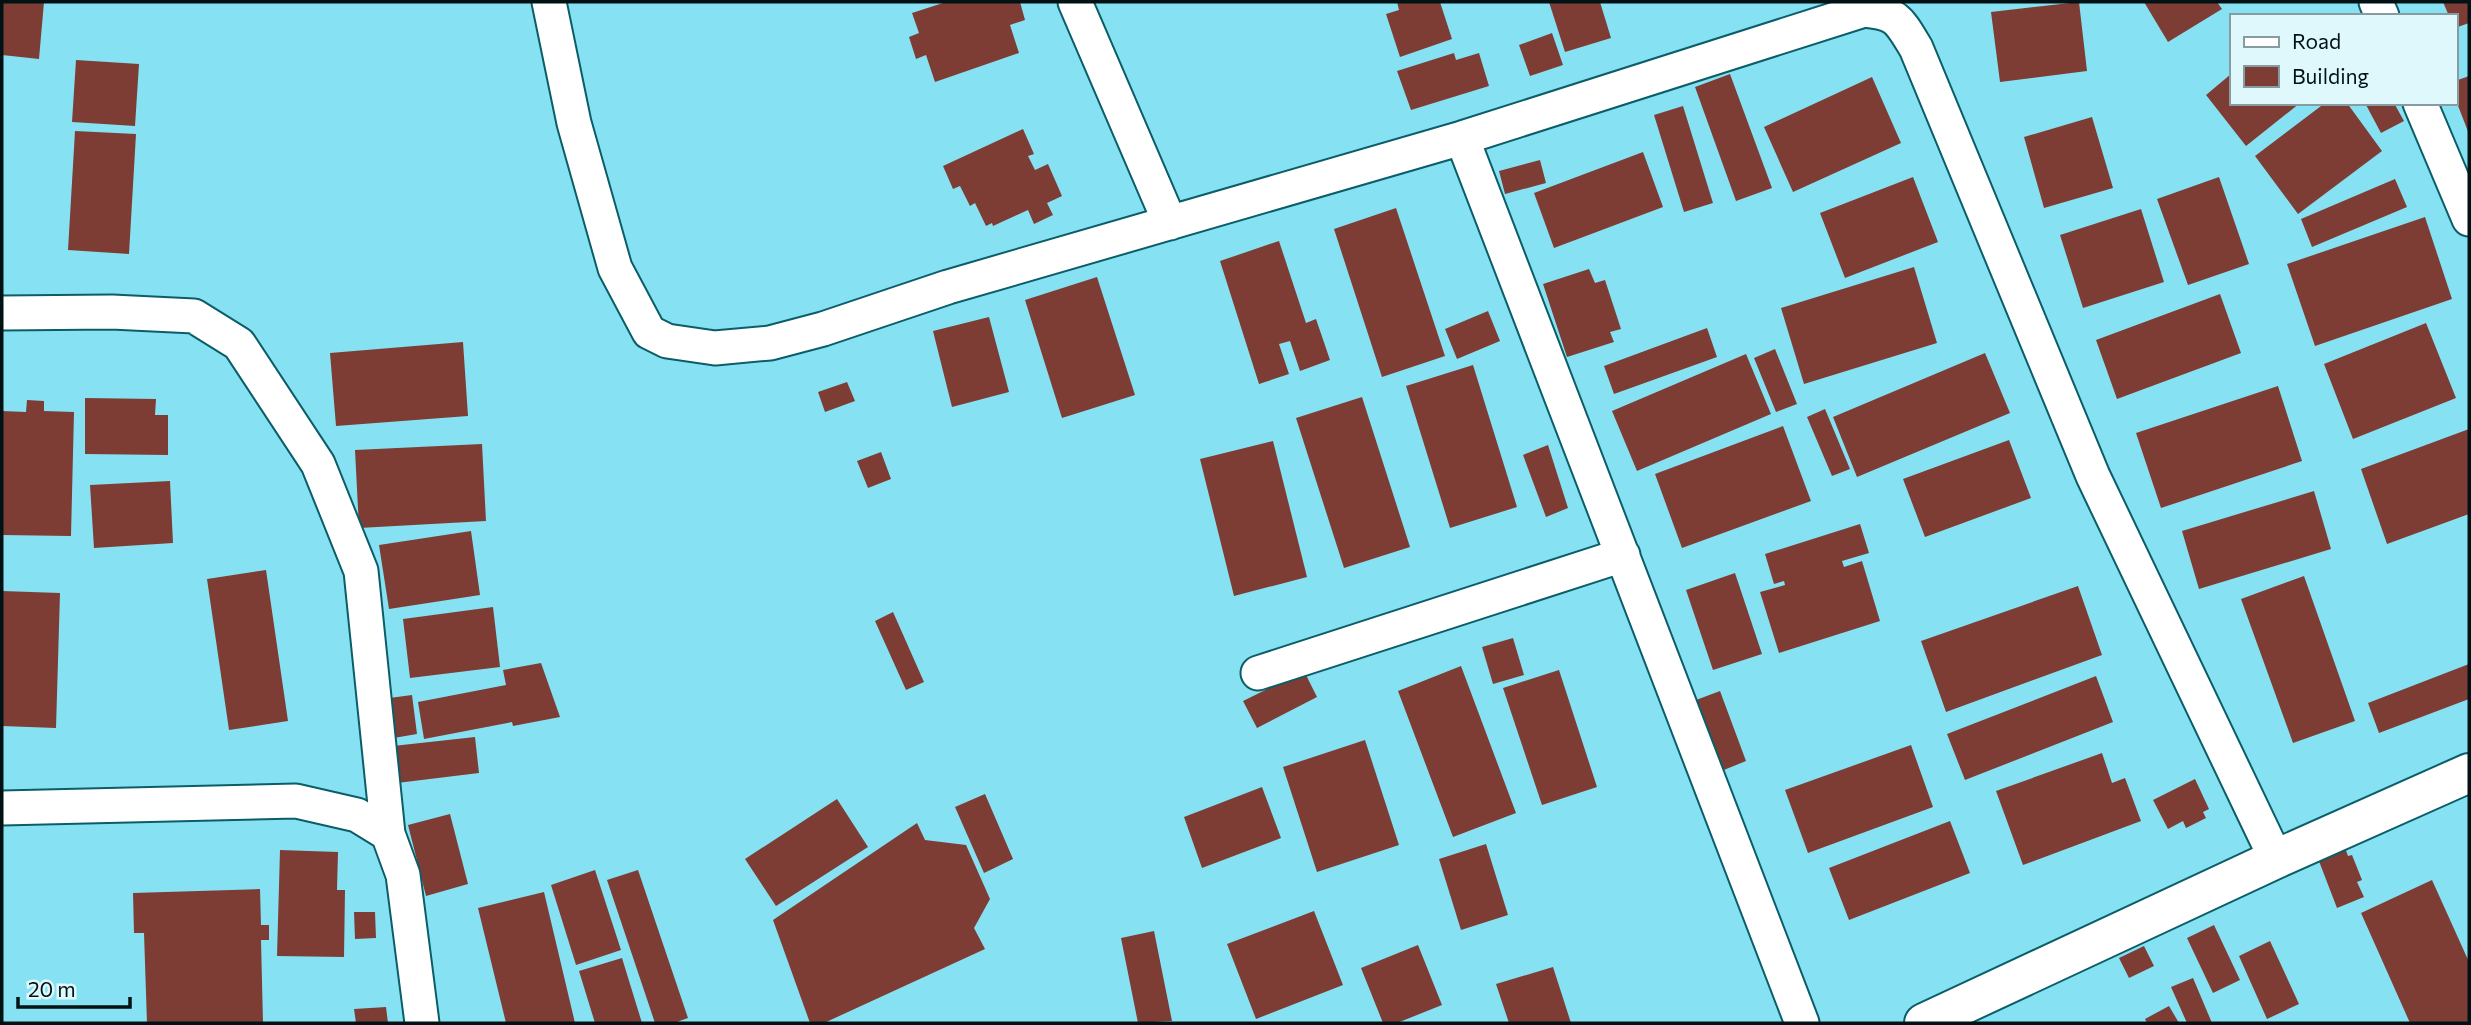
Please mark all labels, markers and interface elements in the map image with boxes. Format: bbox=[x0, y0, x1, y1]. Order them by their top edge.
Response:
legend bbox=[2230, 14, 2457, 105]
text: Road bbox=[2292, 28, 2341, 53]
text: Building bbox=[2292, 63, 2369, 88]
scale bar bbox=[18, 965, 130, 1009]
text: 20 m bbox=[28, 976, 76, 1001]

